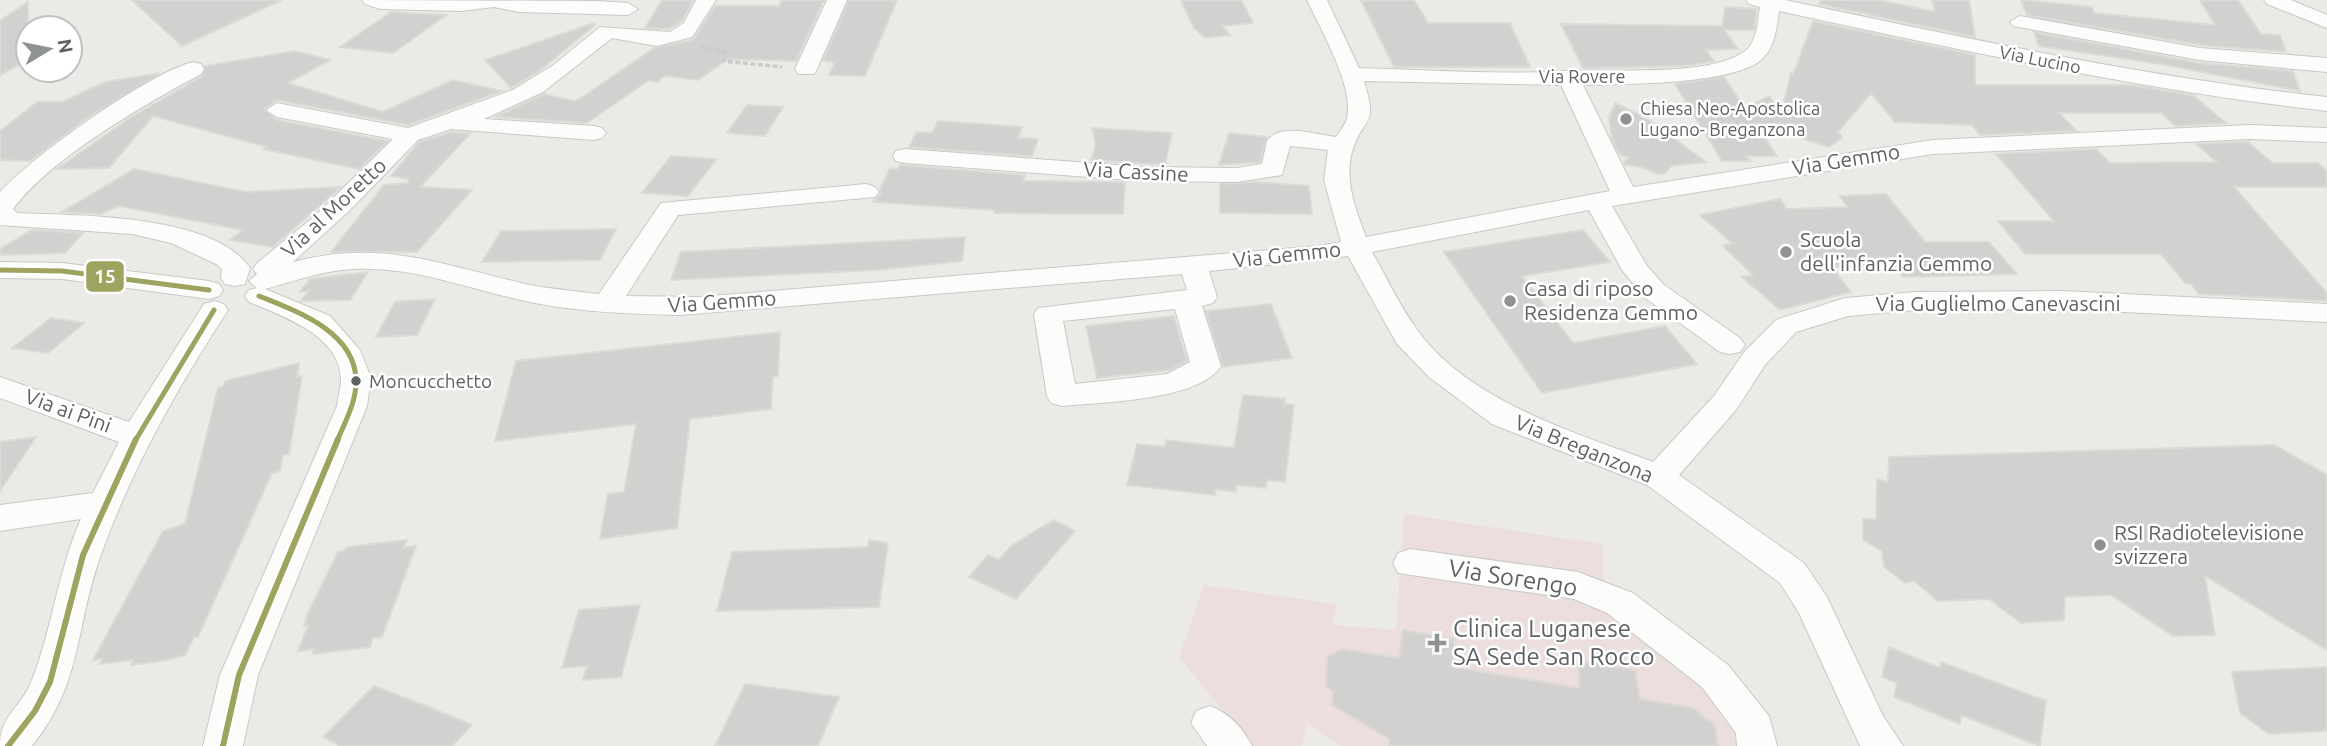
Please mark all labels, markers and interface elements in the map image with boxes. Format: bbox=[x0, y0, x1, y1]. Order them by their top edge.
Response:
north arrow bbox=[14, 14, 84, 84]
text: N bbox=[54, 37, 78, 55]
street label: Via Lucino bbox=[1998, 41, 2083, 77]
street label: Via Rovere bbox=[1539, 66, 1625, 86]
place label: Chiesa Neo-Apostolica Lugano- Breganzona bbox=[1640, 98, 1820, 139]
marker: Chiesa Neo-Apostolica Lugano- Breganzona bbox=[1618, 111, 1634, 127]
street label: Via Gemmo bbox=[1790, 139, 1901, 179]
street label: Via al Moretto bbox=[276, 153, 391, 262]
street label: Via Cassine bbox=[1083, 156, 1189, 186]
place label: Scuola dell'infanzia Gemmo bbox=[1800, 227, 1992, 275]
street label: Via Gemmo bbox=[1232, 236, 1342, 272]
marker: Scuola dell'infanzia Gemmo bbox=[1778, 244, 1794, 260]
line badge: 15 bbox=[85, 260, 125, 293]
text: 15 bbox=[94, 265, 116, 287]
place label: Casa di riposo Residenza Gemmo bbox=[1524, 276, 1698, 324]
street label: Via Gemmo bbox=[667, 285, 777, 317]
street label: Via Guglielmo Canevascini bbox=[1876, 291, 2121, 315]
marker: Casa di riposo Residenza Gemmo bbox=[1502, 293, 1518, 309]
place label: Moncucchetto bbox=[369, 370, 492, 392]
marker: Moncucchetto bbox=[349, 374, 363, 388]
street label: Via ai Pini bbox=[22, 383, 115, 437]
street label: Via Breganzona bbox=[1512, 409, 1657, 487]
place label: RSI Radiotelevisione svizzera bbox=[2114, 520, 2304, 568]
marker: RSI Radiotelevisione svizzera bbox=[2092, 537, 2108, 553]
street label: Via Sorengo bbox=[1447, 554, 1579, 601]
place label: Clinica Luganese SA Sede San Rocco bbox=[1453, 615, 1655, 670]
marker: Clinica Luganese SA Sede San Rocco bbox=[1427, 633, 1447, 653]

